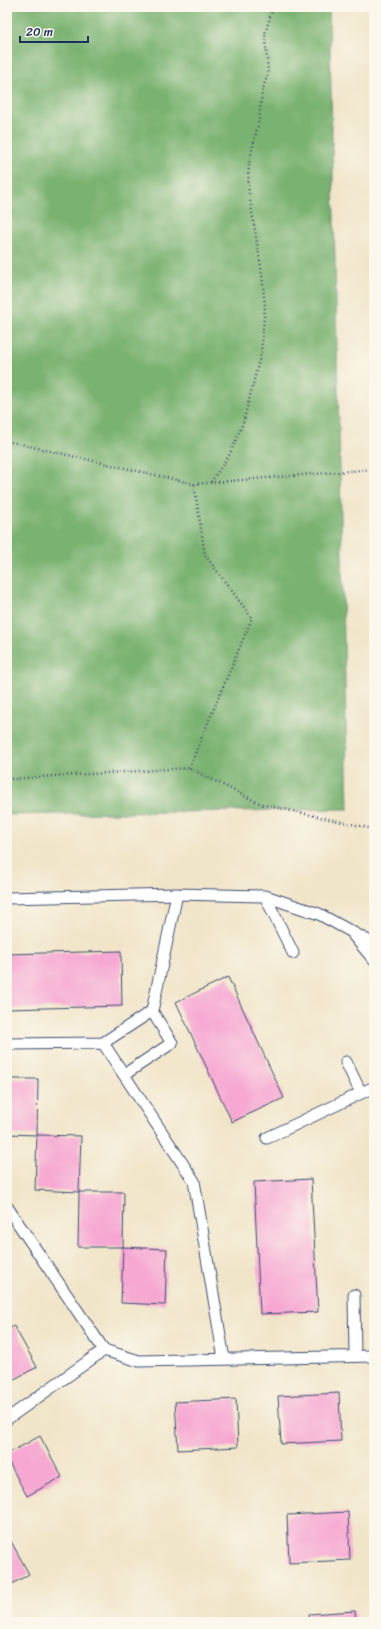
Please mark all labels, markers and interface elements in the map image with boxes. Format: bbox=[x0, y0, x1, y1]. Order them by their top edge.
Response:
scale bar bbox=[20, 18, 88, 44]
text: 20 m bbox=[26, 21, 53, 43]

